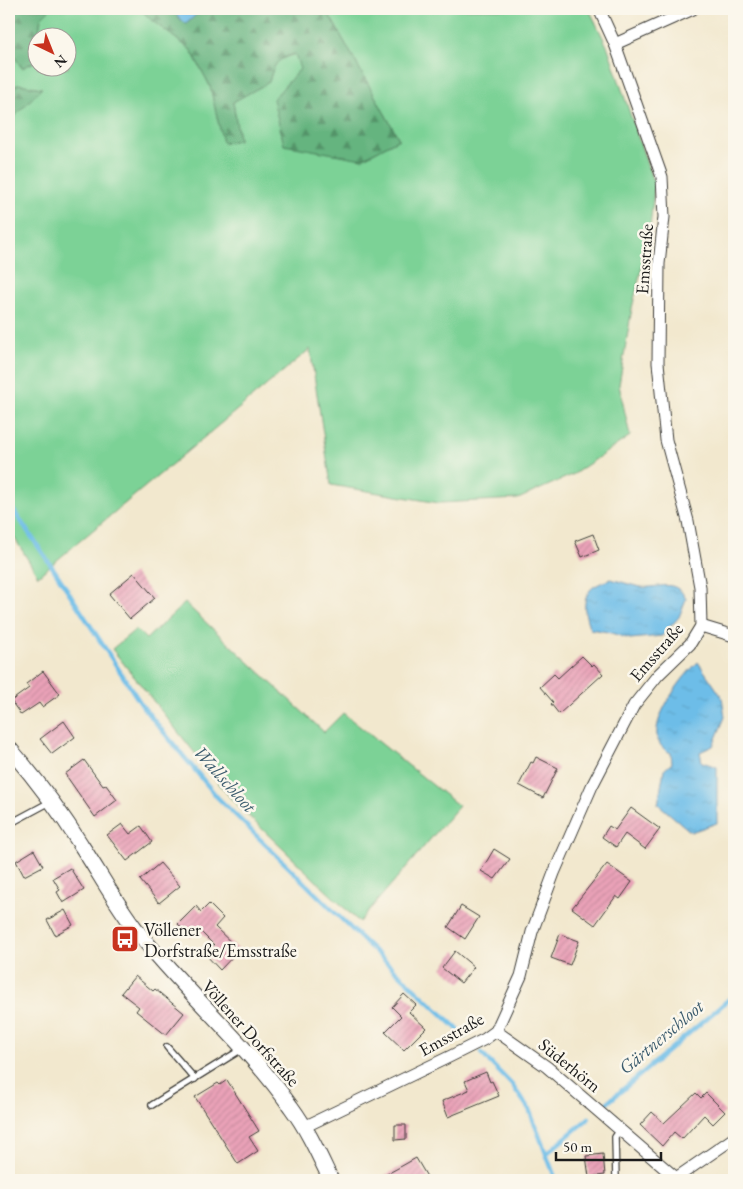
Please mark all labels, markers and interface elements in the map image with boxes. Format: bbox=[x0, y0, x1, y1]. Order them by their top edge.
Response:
north arrow bbox=[28, 28, 78, 78]
text: N bbox=[50, 51, 71, 72]
street label: Emsstraße bbox=[630, 223, 658, 295]
street label: Emsstraße bbox=[624, 618, 688, 686]
water label: Wallschloot bbox=[188, 740, 263, 819]
place label: Völlener Dorfstraße/Emsstraße bbox=[144, 918, 297, 962]
bus stop icon: Völlener Dorfstraße/Emsstraße bbox=[110, 924, 140, 954]
street label: Völlener Dorfstraße bbox=[197, 975, 305, 1091]
water label: Gärtnerschloot bbox=[613, 993, 710, 1080]
street label: Emsstraße bbox=[414, 1007, 488, 1061]
street label: Süderhörn bbox=[534, 1033, 606, 1097]
scale bar bbox=[556, 1129, 660, 1161]
text: 50 m bbox=[563, 1137, 592, 1156]

